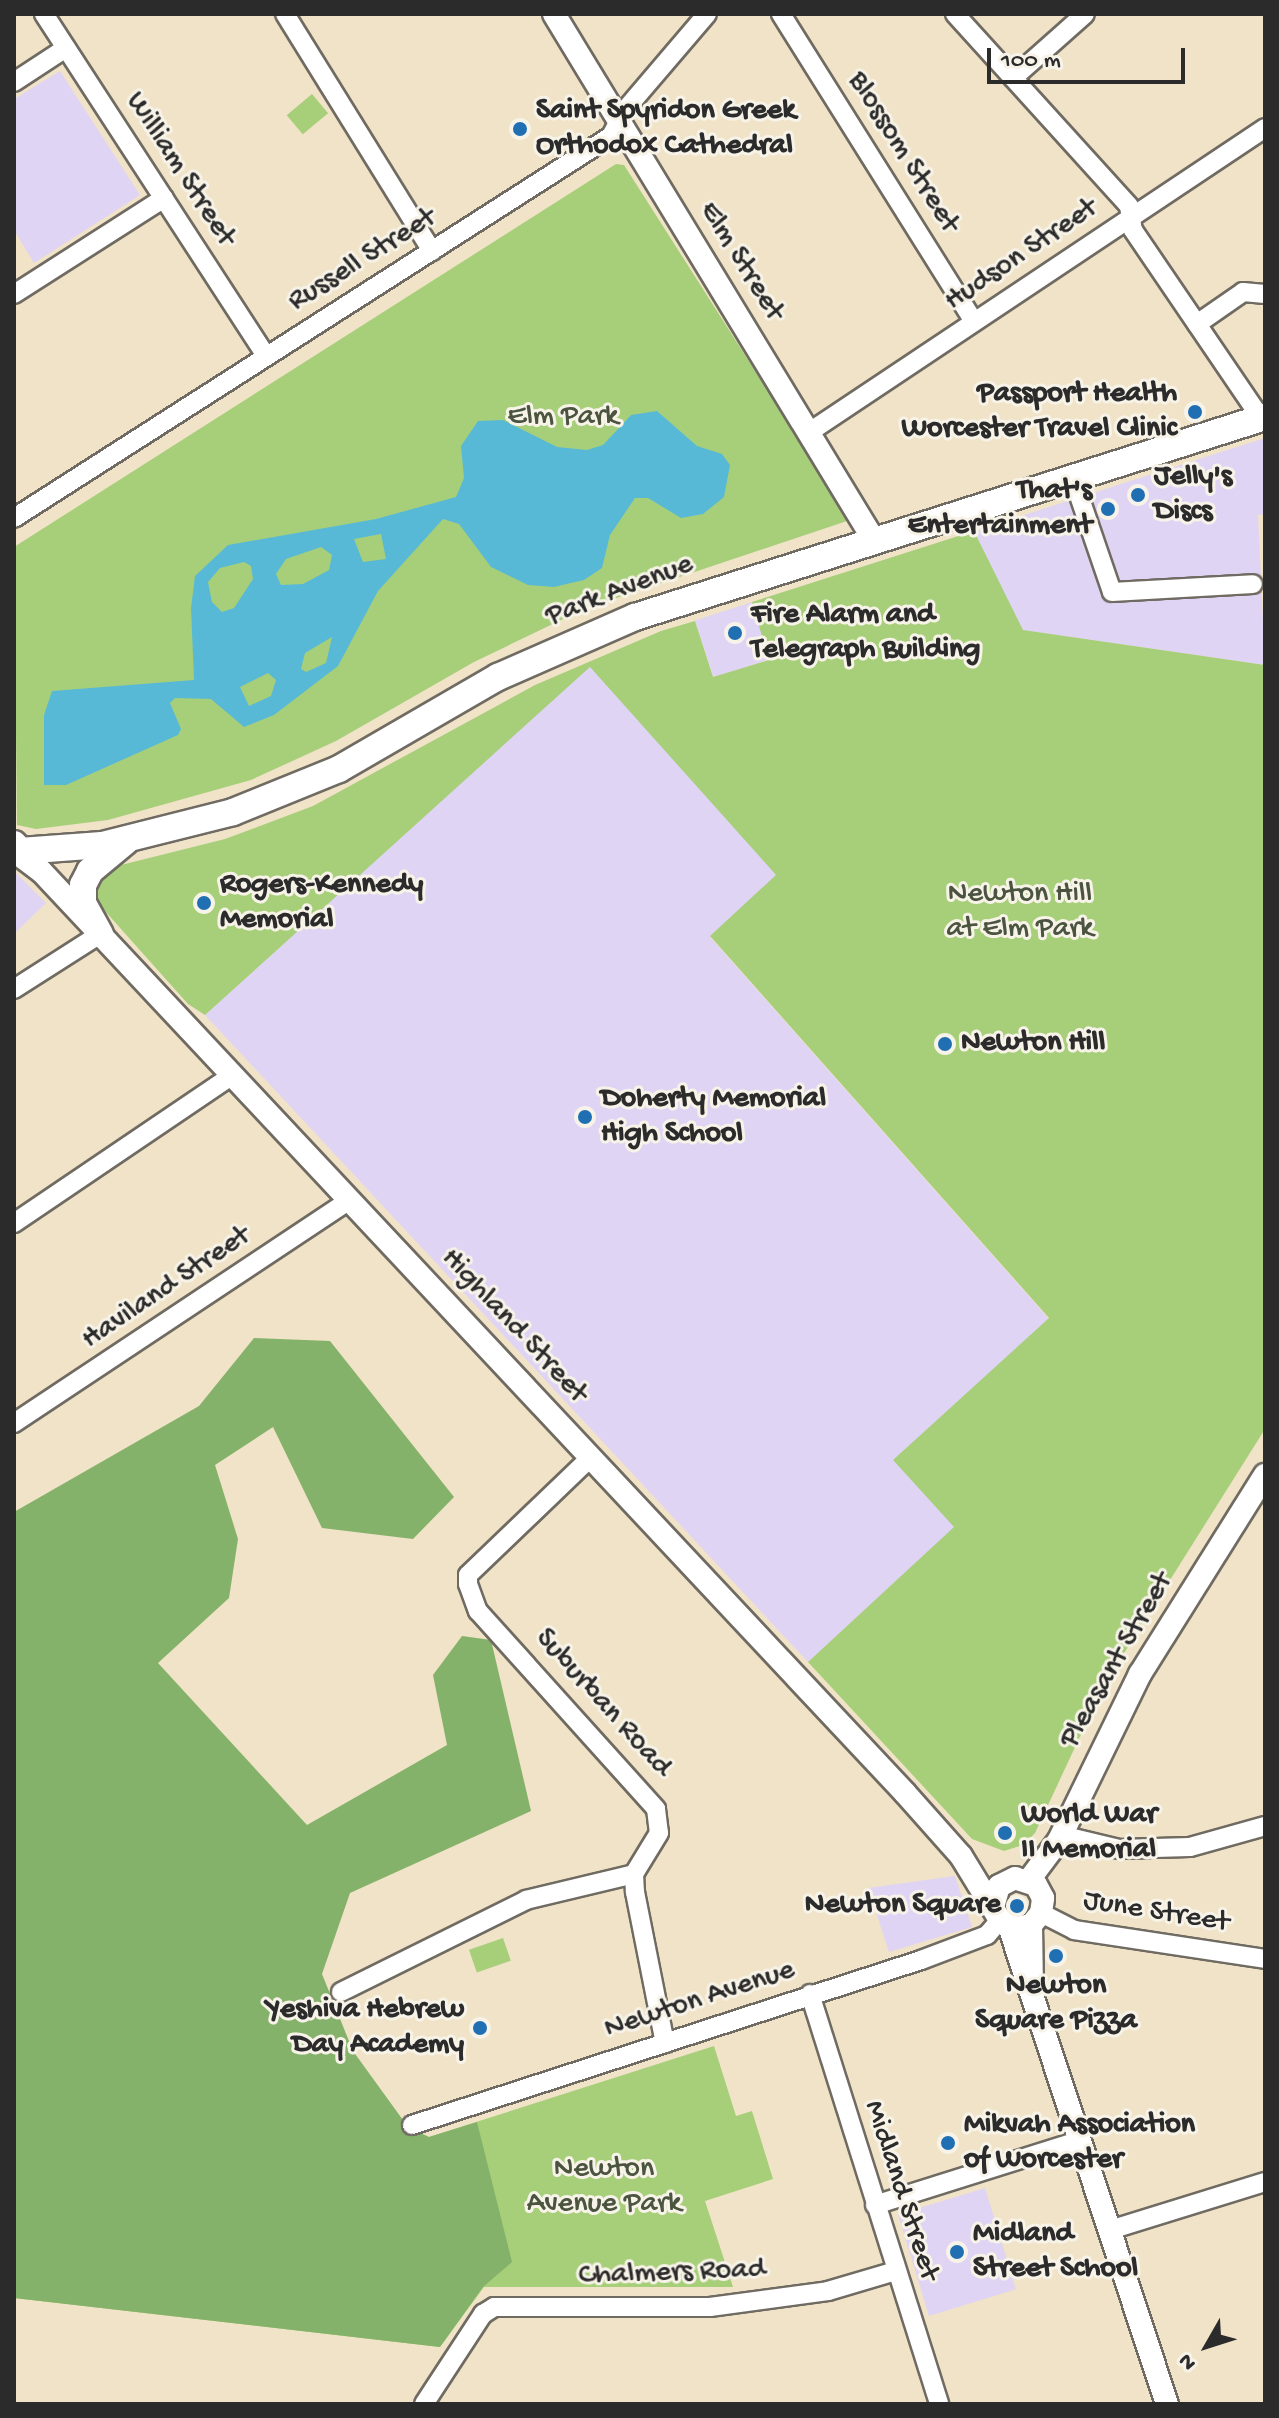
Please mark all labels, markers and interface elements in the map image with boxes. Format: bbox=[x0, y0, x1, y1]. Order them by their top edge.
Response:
scale bar bbox=[991, 32, 1189, 82]
text: 100 m bbox=[1001, 47, 1061, 76]
street label: Blossom Street bbox=[838, 66, 966, 240]
street label: William Street bbox=[116, 86, 242, 254]
place label: Saint Spyridon Greek Orthodox Cathedral bbox=[536, 94, 796, 164]
marker: Saint Spyridon Greek Orthodox Cathedral bbox=[511, 120, 529, 138]
street label: Hudson Street bbox=[939, 192, 1105, 320]
street label: Elm Street bbox=[689, 196, 791, 328]
street label: Russell Street bbox=[282, 201, 444, 321]
place label: Passport Health Worcester Travel Clinic bbox=[902, 377, 1177, 448]
park label: Elm Park bbox=[508, 400, 618, 436]
marker: Passport Health Worcester Travel Clinic bbox=[1184, 401, 1206, 423]
place label: Jelly's Discs bbox=[1154, 460, 1232, 530]
place label: That's Entertainment bbox=[908, 474, 1092, 544]
marker: Jelly's Discs bbox=[1129, 486, 1147, 504]
marker: That's Entertainment bbox=[1099, 500, 1117, 518]
street label: Park Avenue bbox=[541, 548, 699, 636]
place label: Fire Alarm and Telegraph Building bbox=[751, 598, 980, 668]
marker: Fire Alarm and Telegraph Building bbox=[726, 624, 744, 642]
place label: Rogers-Kennedy Memorial bbox=[220, 868, 423, 938]
park label: Newton Hill at Elm Park bbox=[947, 877, 1093, 948]
marker: Rogers-Kennedy Memorial bbox=[195, 894, 213, 912]
place label: Newton Hill bbox=[961, 1026, 1105, 1062]
marker: Newton Hill bbox=[936, 1035, 954, 1053]
place label: Doherty Memorial High School bbox=[601, 1082, 826, 1152]
marker: Doherty Memorial High School bbox=[576, 1108, 594, 1126]
street label: Haviland Street bbox=[76, 1219, 258, 1359]
street label: Highland Street bbox=[432, 1242, 594, 1412]
street label: Pleasant Street bbox=[1053, 1567, 1183, 1755]
street label: Suburban Road bbox=[526, 1622, 678, 1786]
place label: World War II Memorial bbox=[1021, 1798, 1157, 1868]
marker: World War II Memorial bbox=[996, 1824, 1014, 1842]
street label: June Street bbox=[1081, 1884, 1231, 1942]
place label: Newton Square bbox=[805, 1888, 1001, 1924]
marker: Newton Square bbox=[1008, 1897, 1026, 1915]
marker: Newton Square Pizza bbox=[1047, 1947, 1065, 1965]
street label: Newton Avenue bbox=[600, 1953, 800, 2049]
place label: Newton Square Pizza bbox=[975, 1969, 1137, 2040]
place label: Yeshiva Hebrew Day Academy bbox=[266, 1993, 464, 2064]
marker: Yeshiva Hebrew Day Academy bbox=[471, 2019, 489, 2037]
street label: Midland Street bbox=[854, 2096, 946, 2286]
place label: Mikvah Association of Worcester bbox=[964, 2108, 1195, 2178]
marker: Mikvah Association of Worcester bbox=[939, 2134, 957, 2152]
park label: Newton Avenue Park bbox=[527, 2152, 681, 2222]
place label: Midland Street School bbox=[973, 2217, 1138, 2288]
marker: Midland Street School bbox=[948, 2243, 966, 2261]
street label: Chalmers Road bbox=[578, 2253, 766, 2295]
north arrow bbox=[1167, 2306, 1247, 2386]
text: N bbox=[1174, 2347, 1203, 2375]

